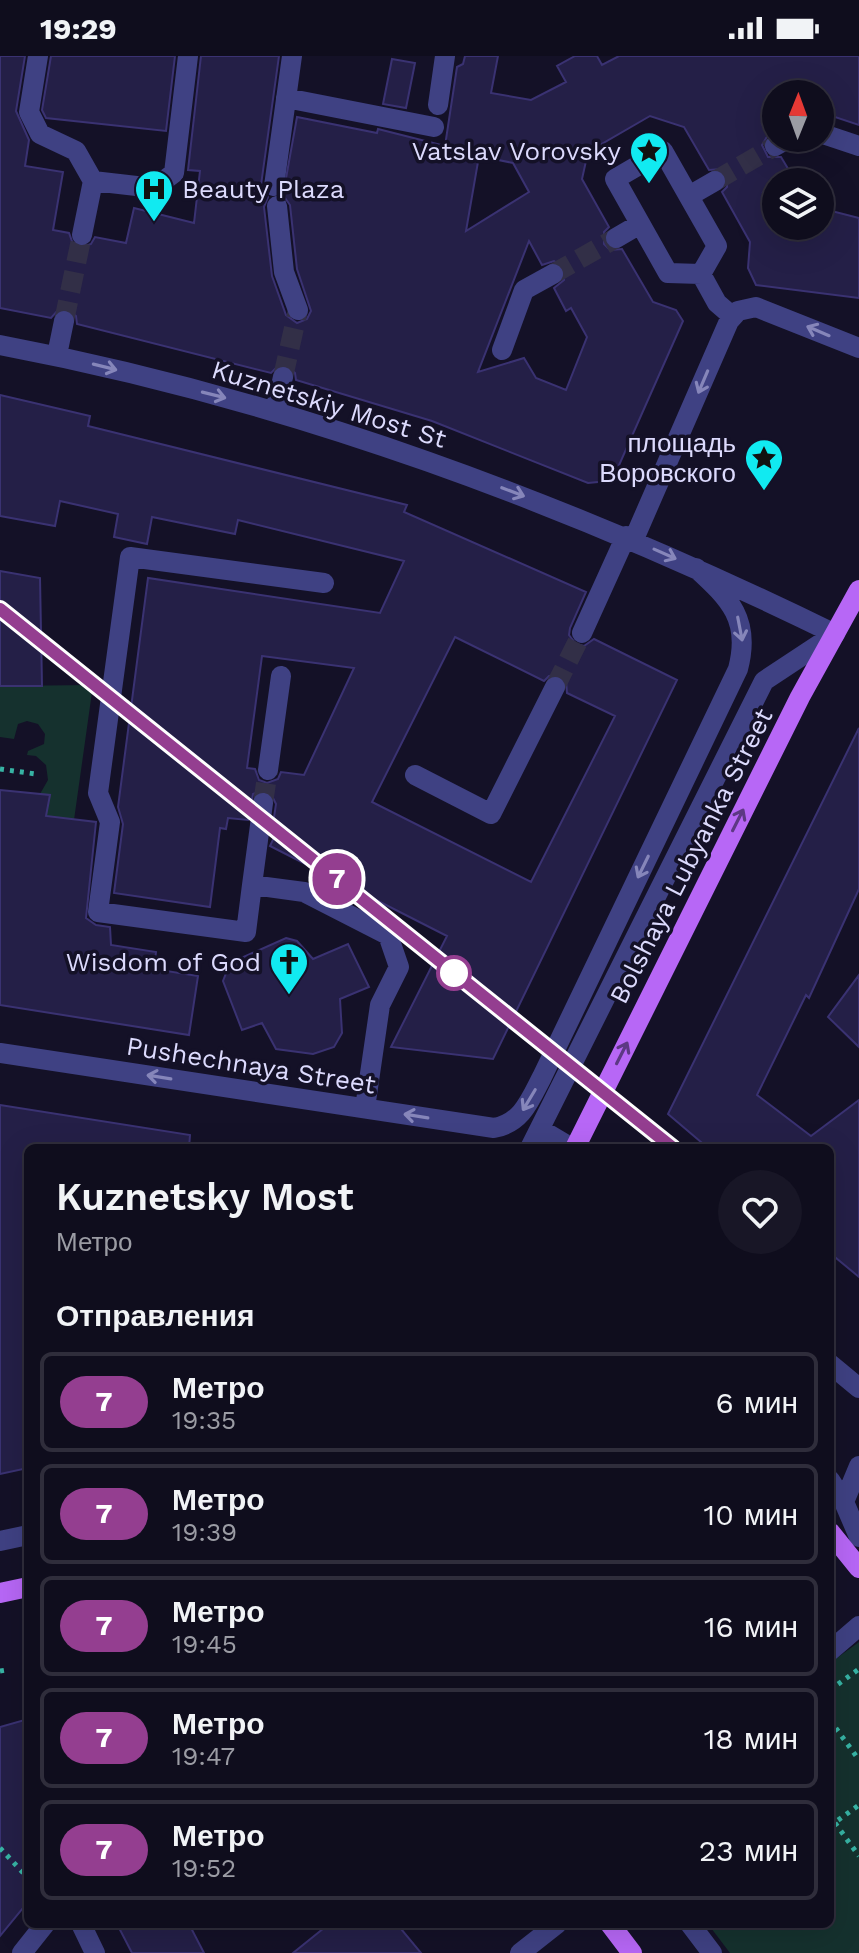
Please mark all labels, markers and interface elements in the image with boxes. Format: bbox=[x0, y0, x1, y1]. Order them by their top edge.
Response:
text: 19:29 bbox=[40, 11, 117, 46]
north arrow bbox=[762, 80, 834, 152]
map controls bbox=[762, 80, 834, 240]
place icon: Vatslav Vorovsky bbox=[628, 130, 670, 185]
place label: Vatslav Vorovsky bbox=[412, 136, 622, 166]
hospital icon: Beauty Plaza bbox=[133, 168, 175, 223]
button: layers bbox=[762, 168, 834, 240]
place label: Beauty Plaza bbox=[182, 174, 345, 204]
one-way arrow bbox=[806, 323, 831, 337]
street label: Kuznetskiy Most St bbox=[208, 354, 450, 454]
one-way arrow bbox=[91, 361, 117, 376]
one-way arrow bbox=[694, 369, 709, 394]
one-way arrow bbox=[201, 389, 227, 404]
place label: площадь Воровского bbox=[599, 428, 736, 488]
place icon: площадь Воровского bbox=[743, 437, 785, 492]
one-way arrow bbox=[500, 486, 525, 500]
one-way arrow bbox=[652, 547, 677, 562]
one-way arrow bbox=[733, 616, 748, 642]
street label: Bolshaya Lubyanka Street bbox=[603, 703, 779, 1009]
one-way arrow bbox=[731, 809, 747, 833]
line badge: 7 bbox=[311, 853, 363, 905]
one-way arrow bbox=[635, 854, 650, 878]
text: 7 bbox=[328, 862, 346, 895]
church icon: Wisdom of God bbox=[268, 941, 310, 996]
place label: Wisdom of God bbox=[66, 947, 261, 977]
unlabelled marker bbox=[437, 956, 471, 990]
street label: Pushechnaya Street bbox=[124, 1030, 378, 1100]
one-way arrow bbox=[614, 1041, 630, 1065]
one-way arrow bbox=[147, 1069, 173, 1084]
one-way arrow bbox=[521, 1088, 537, 1111]
one-way arrow bbox=[404, 1108, 430, 1123]
button: heart bbox=[718, 1170, 802, 1254]
text: Kuznetsky Most bbox=[56, 1175, 354, 1219]
text: Метро bbox=[56, 1227, 132, 1257]
text: Отправления bbox=[56, 1298, 255, 1333]
text: Метро bbox=[172, 1370, 265, 1405]
text: 7 bbox=[95, 1385, 113, 1418]
text: 6 мин bbox=[716, 1385, 798, 1420]
text: 19:35 bbox=[172, 1405, 236, 1435]
text: Метро bbox=[172, 1482, 265, 1517]
text: 7 bbox=[95, 1497, 113, 1530]
text: 10 мин bbox=[703, 1497, 798, 1532]
text: 19:39 bbox=[172, 1517, 237, 1547]
text: Метро bbox=[172, 1594, 265, 1629]
text: 7 bbox=[95, 1609, 113, 1642]
text: 16 мин bbox=[704, 1609, 798, 1644]
text: 19:45 bbox=[172, 1629, 237, 1659]
text: Метро bbox=[172, 1706, 265, 1741]
text: 7 bbox=[95, 1721, 113, 1754]
text: 18 мин bbox=[704, 1721, 798, 1756]
text: 19:47 bbox=[172, 1741, 235, 1771]
text: Метро bbox=[172, 1818, 265, 1853]
text: 7 bbox=[95, 1833, 113, 1866]
text: 23 мин bbox=[699, 1833, 798, 1868]
text: 19:52 bbox=[172, 1853, 236, 1883]

